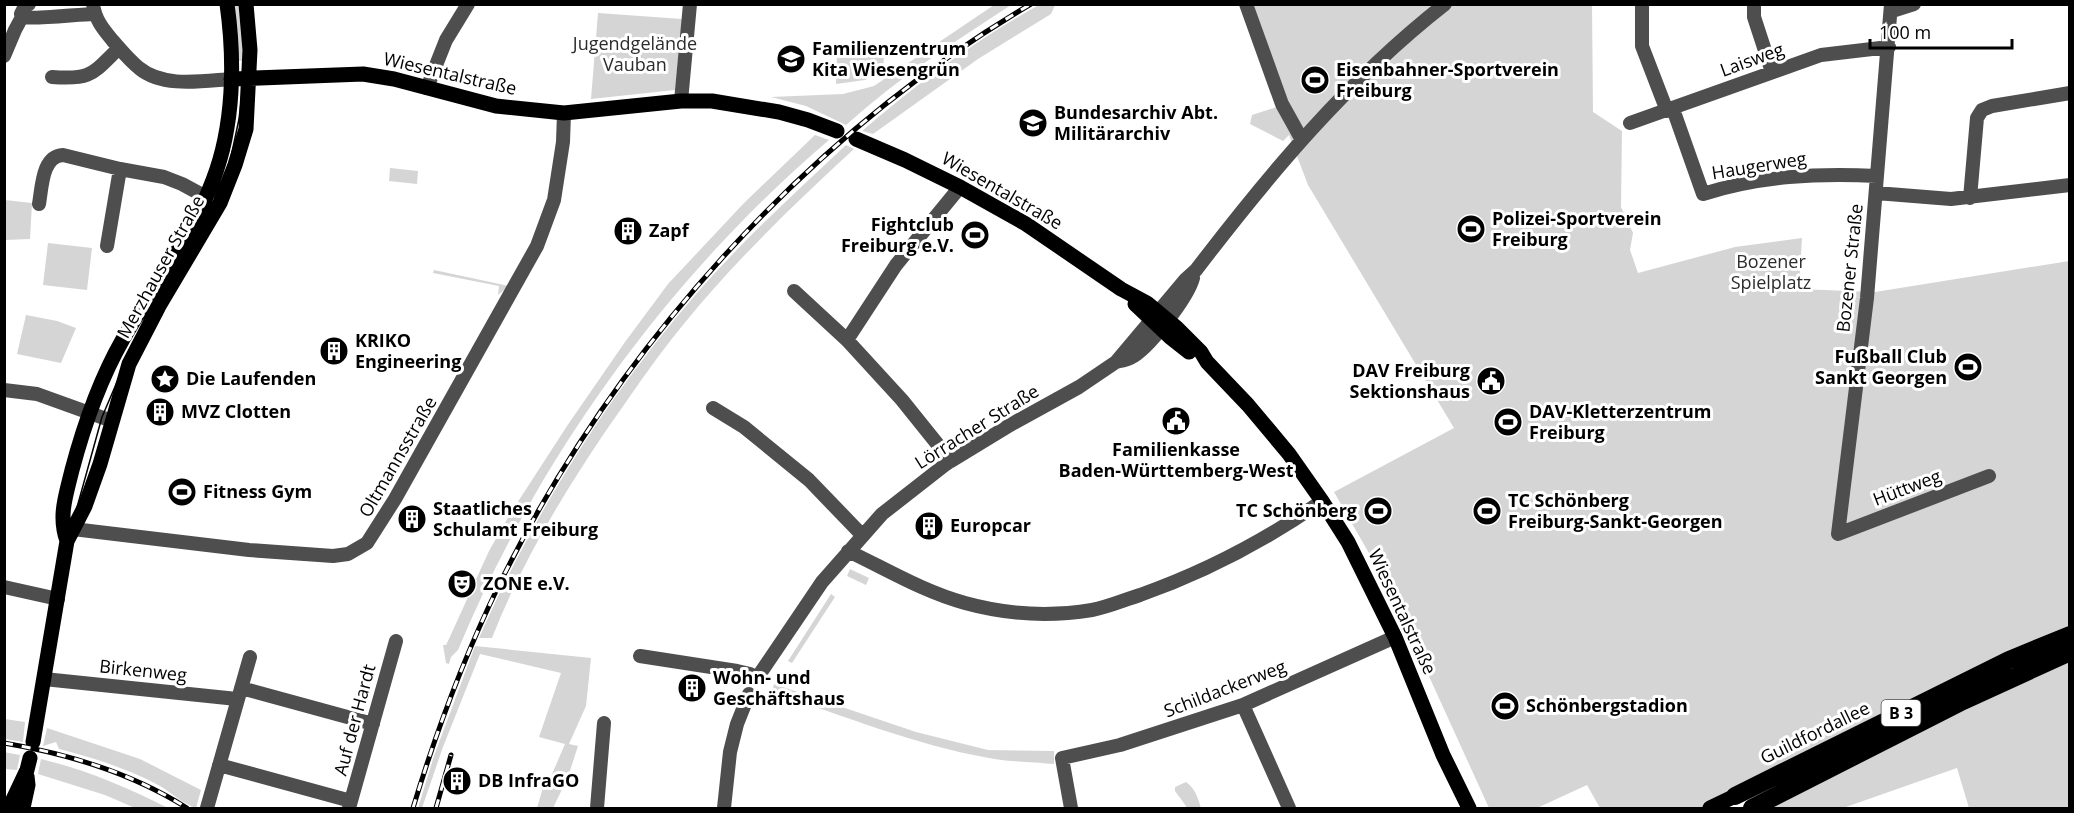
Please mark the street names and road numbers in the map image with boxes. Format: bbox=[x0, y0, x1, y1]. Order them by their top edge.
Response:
street label: Laisweg bbox=[1716, 36, 1787, 82]
street label: Wiesentalstraße bbox=[381, 46, 519, 100]
street label: Wiesentalstraße bbox=[938, 146, 1067, 234]
street label: Haugerweg bbox=[1710, 146, 1808, 184]
street label: Merzhauser Straße bbox=[111, 191, 209, 342]
street label: Bozener Straße bbox=[1830, 202, 1868, 333]
street label: Lörracher Straße bbox=[910, 378, 1043, 474]
street label: Oltmannsstraße bbox=[353, 392, 442, 521]
street label: Hüttweg bbox=[1869, 463, 1944, 511]
street label: Wiesentalstraße bbox=[1363, 545, 1442, 678]
street label: Birkenweg bbox=[98, 653, 188, 687]
street label: Schildackerweg bbox=[1160, 654, 1289, 722]
street label: Auf der Hardt bbox=[328, 661, 380, 778]
street label: Guildfordallee bbox=[1756, 695, 1873, 769]
road number: B 3 bbox=[1882, 700, 1920, 726]

